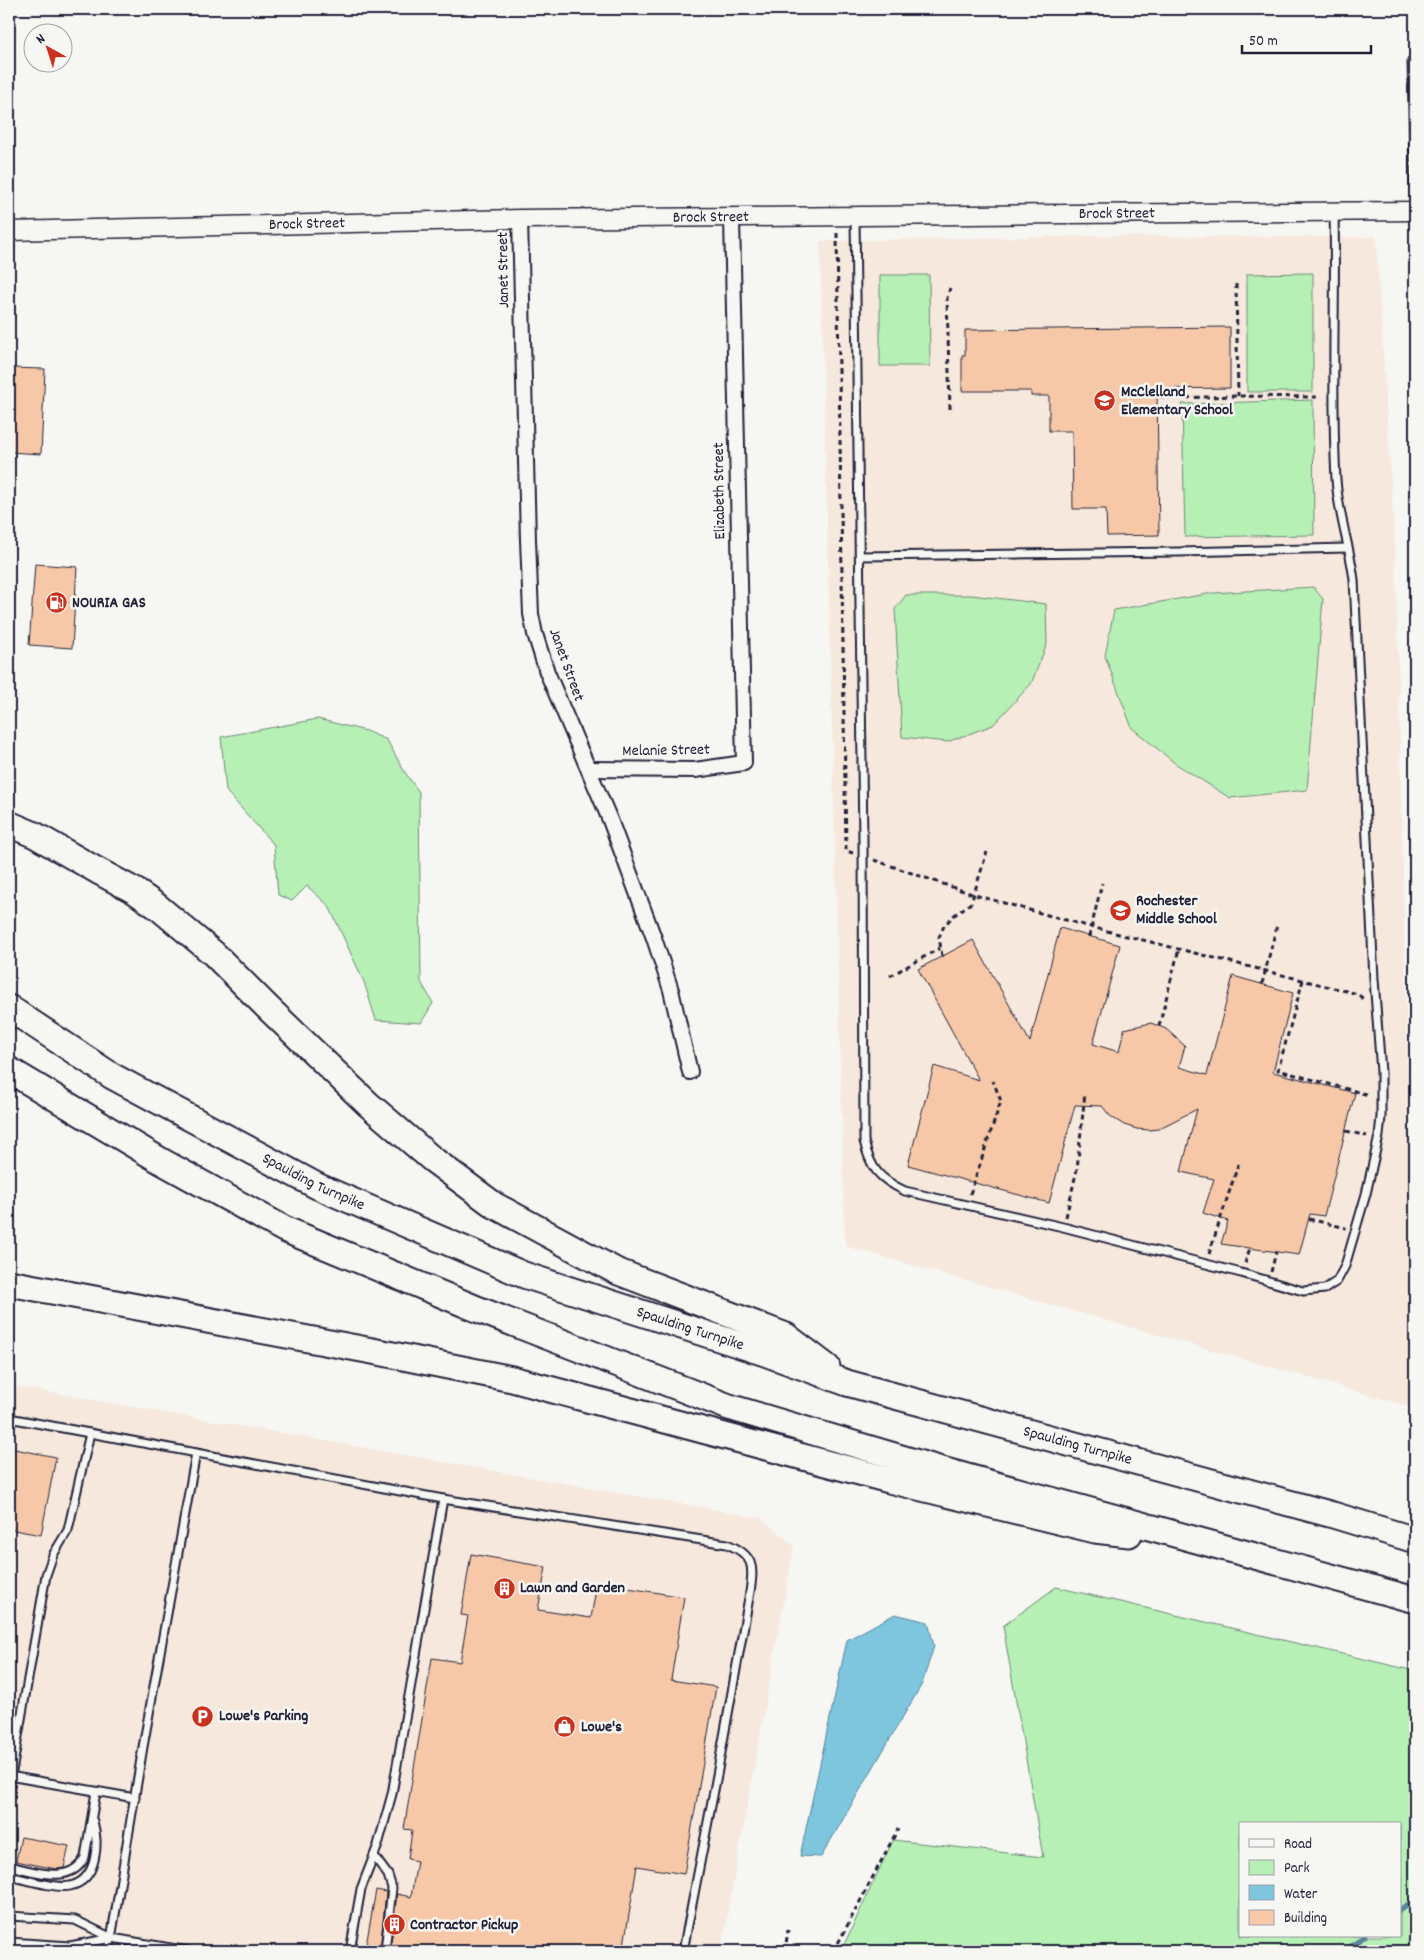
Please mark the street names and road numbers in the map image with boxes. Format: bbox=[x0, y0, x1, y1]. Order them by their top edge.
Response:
street label: Brock Street bbox=[1079, 202, 1155, 226]
street label: Brock Street bbox=[673, 205, 749, 229]
street label: Brock Street bbox=[269, 212, 345, 236]
street label: Janet Street bbox=[492, 232, 516, 308]
street label: Elizabeth Street bbox=[708, 442, 732, 540]
street label: Janet Street bbox=[542, 625, 590, 705]
street label: Melanie Street bbox=[622, 739, 710, 763]
street label: Spaulding Turnpike bbox=[258, 1147, 368, 1217]
street label: Spaulding Turnpike bbox=[633, 1301, 747, 1357]
street label: Spaulding Turnpike bbox=[1021, 1420, 1135, 1471]

